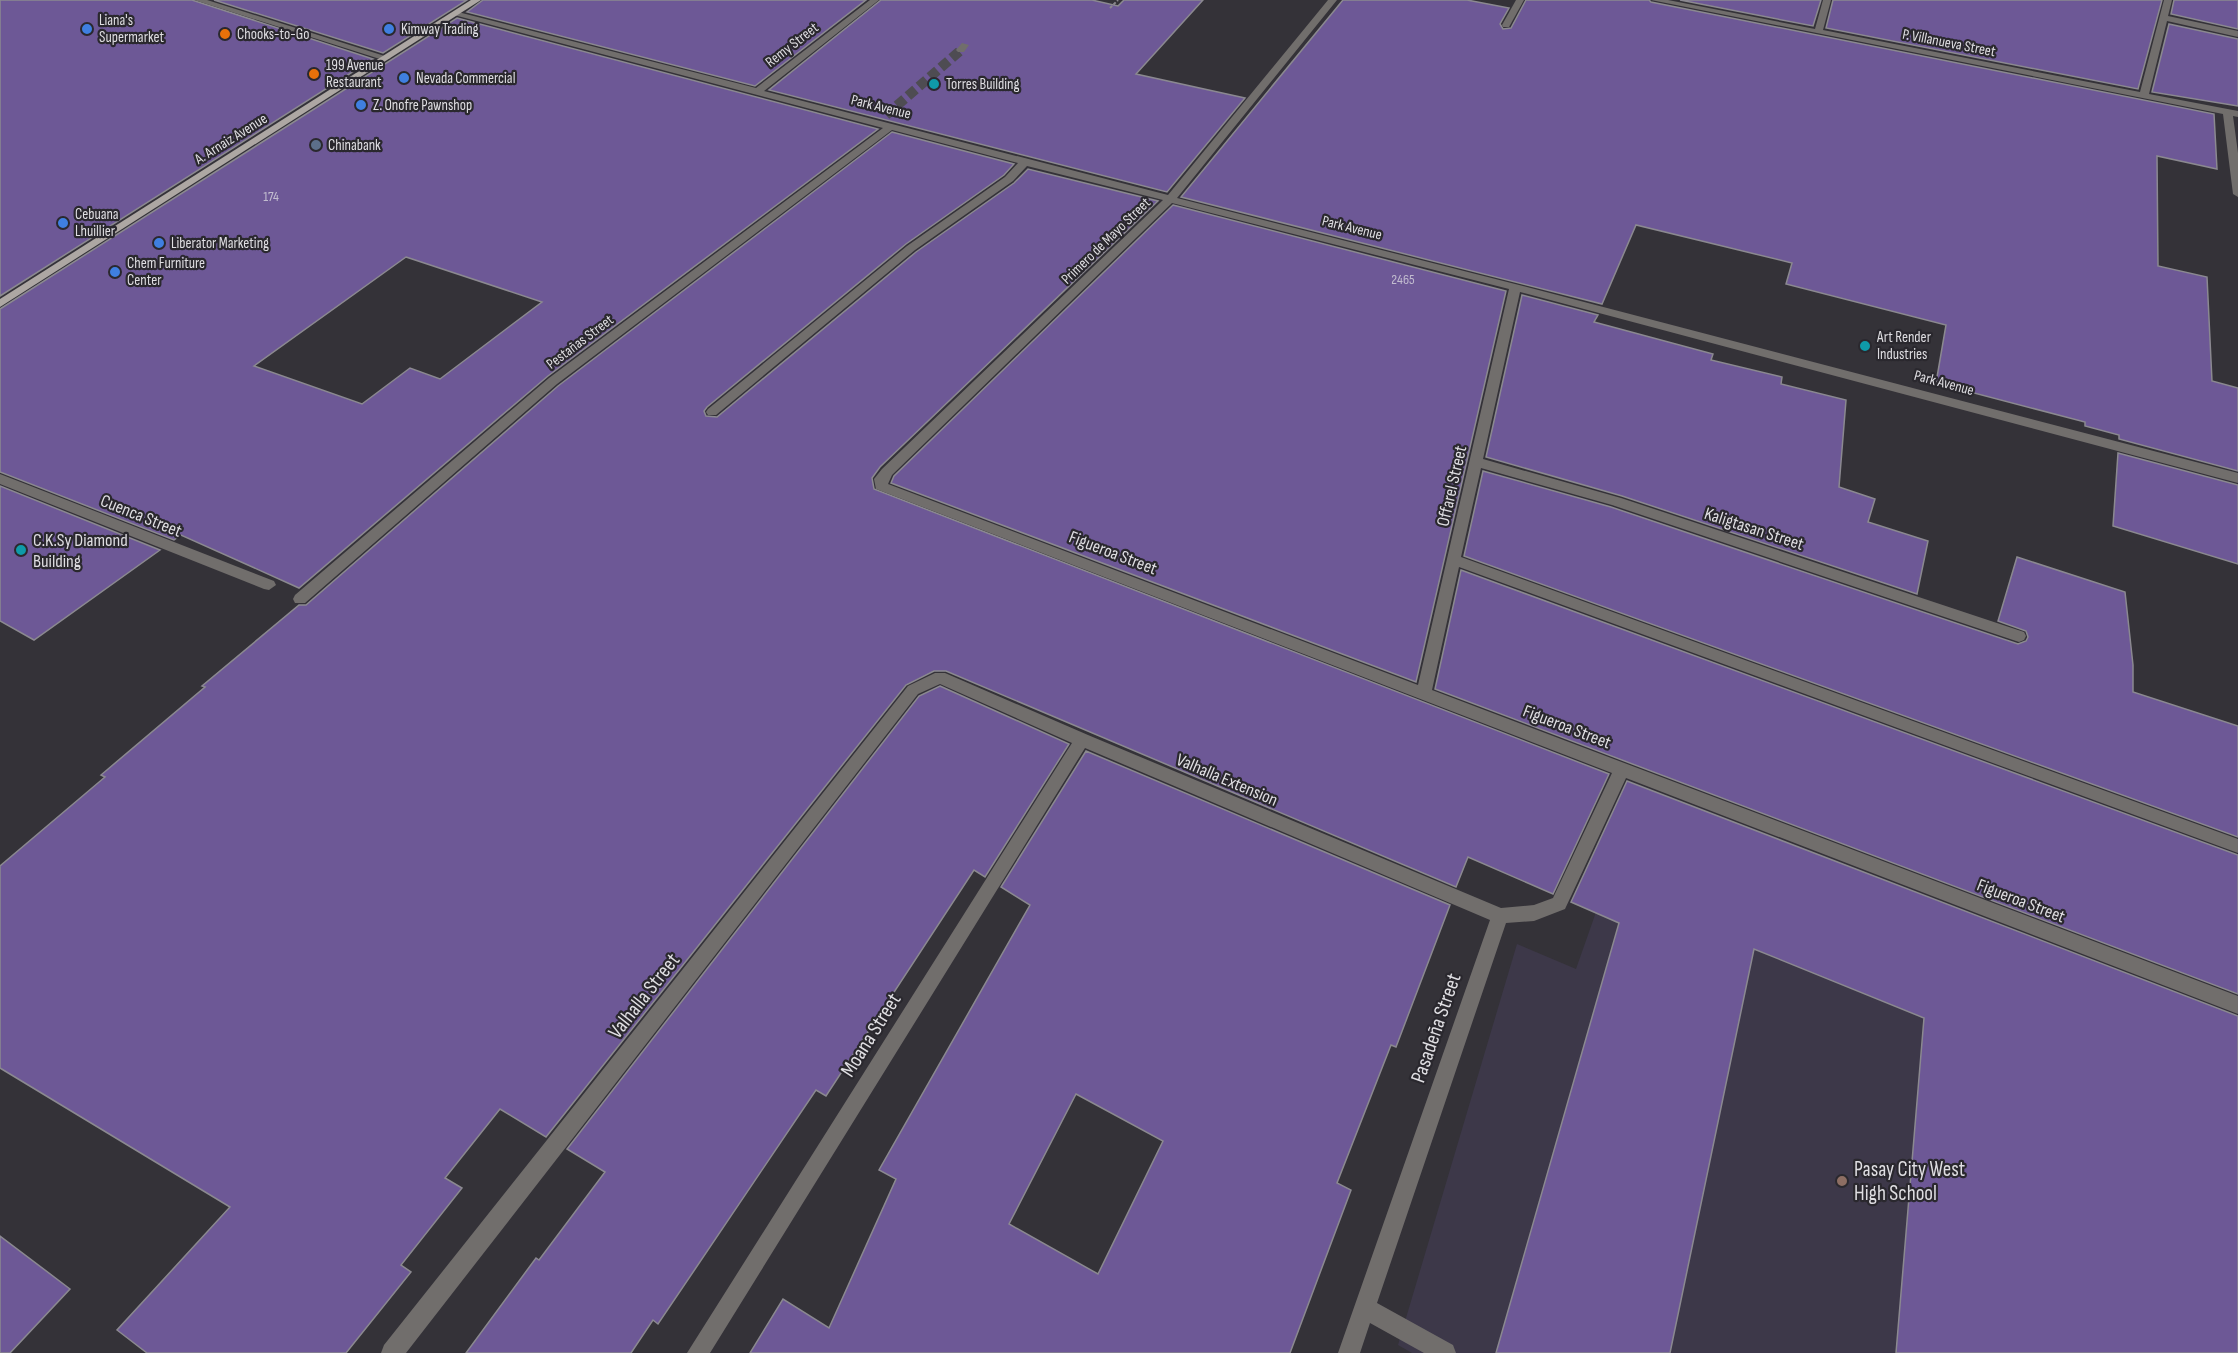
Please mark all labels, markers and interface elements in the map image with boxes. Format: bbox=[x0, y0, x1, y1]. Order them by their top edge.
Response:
place label: Liana's Supermarket bbox=[99, 11, 164, 47]
street label: Remy Street bbox=[762, 18, 823, 72]
place label: Kimway Trading bbox=[401, 20, 479, 39]
marker: Liana's Supermarket bbox=[80, 22, 94, 36]
marker: Kimway Trading bbox=[382, 22, 396, 36]
place label: Chooks-to-Go bbox=[237, 25, 310, 44]
street label: P. Villanueva Street bbox=[1901, 25, 1998, 61]
marker: Chooks-to-Go bbox=[218, 27, 232, 41]
place label: 199 Avenue Restaurant bbox=[326, 56, 384, 92]
marker: 199 Avenue Restaurant bbox=[307, 67, 321, 81]
place label: Nevada Commercial bbox=[416, 69, 515, 88]
marker: Nevada Commercial bbox=[397, 71, 411, 85]
place label: Torres Building bbox=[946, 75, 1019, 94]
marker: Torres Building bbox=[927, 77, 941, 91]
street label: Park Avenue bbox=[849, 90, 913, 124]
place label: Z. Onofre Pawnshop bbox=[373, 96, 472, 115]
marker: Z. Onofre Pawnshop bbox=[354, 98, 368, 112]
street label: A. Arnaiz Avenue bbox=[190, 109, 271, 169]
place label: Chinabank bbox=[328, 136, 381, 155]
marker: Chinabank bbox=[309, 138, 323, 152]
house number: 174 bbox=[263, 188, 279, 205]
street label: Primero de Mayo Street bbox=[1057, 193, 1155, 288]
place label: Cebuana Lhuillier bbox=[75, 205, 119, 241]
street label: Park Avenue bbox=[1320, 211, 1384, 245]
marker: Cebuana Lhuillier bbox=[56, 216, 70, 230]
place label: Liberator Marketing bbox=[171, 234, 269, 253]
marker: Liberator Marketing bbox=[152, 236, 166, 250]
place label: Chem Furniture Center bbox=[127, 254, 205, 290]
marker: Chem Furniture Center bbox=[108, 265, 122, 279]
house number: 2465 bbox=[1391, 271, 1415, 288]
street label: Pestañas Street bbox=[542, 310, 618, 374]
place label: Art Render Industries bbox=[1876, 328, 1932, 364]
marker: Art Render Industries bbox=[1858, 339, 1872, 353]
street label: Park Avenue bbox=[1912, 366, 1976, 400]
street label: Offarel Street bbox=[1433, 443, 1472, 528]
street label: Cuenca Street bbox=[97, 490, 185, 542]
street label: Kaligtasan Street bbox=[1702, 503, 1807, 555]
street label: Figueroa Street bbox=[1066, 527, 1160, 580]
place label: C.K.Sy Diamond Building bbox=[33, 530, 128, 572]
marker: C.K.Sy Diamond Building bbox=[14, 543, 28, 557]
street label: Figueroa Street bbox=[1520, 701, 1614, 754]
street label: Valhalla Extension bbox=[1173, 749, 1281, 811]
street label: Figueroa Street bbox=[1974, 875, 2068, 928]
street label: Valhalla Street bbox=[603, 948, 685, 1044]
street label: Pasadeña Street bbox=[1406, 970, 1466, 1086]
street label: Moana Street bbox=[835, 989, 907, 1081]
place label: Pasay City West High School bbox=[1854, 1157, 1965, 1206]
marker: Pasay City West High School bbox=[1835, 1174, 1849, 1188]

